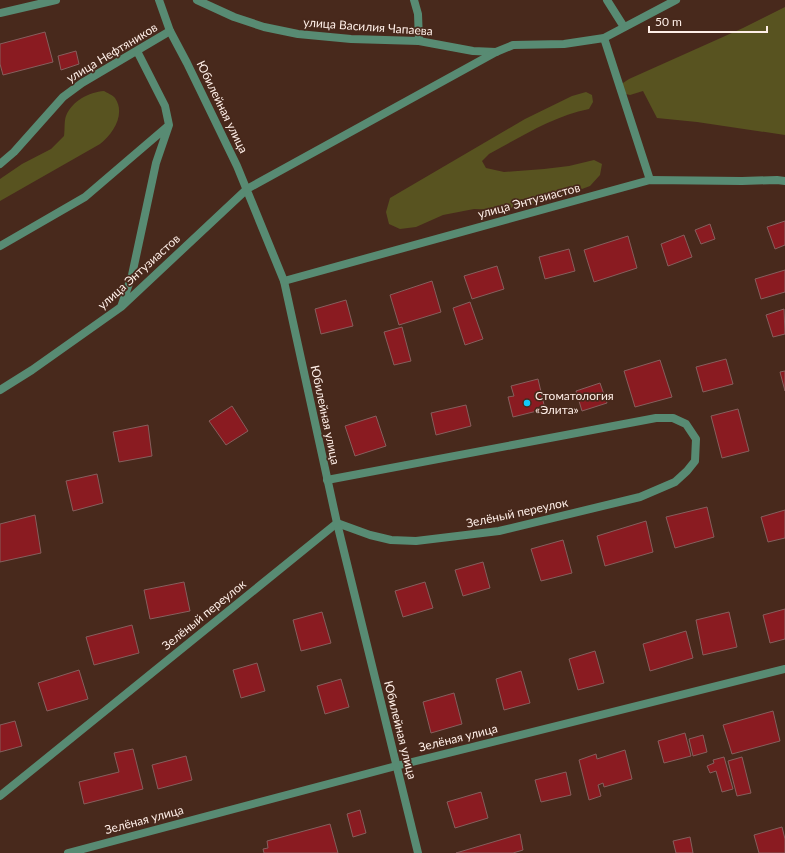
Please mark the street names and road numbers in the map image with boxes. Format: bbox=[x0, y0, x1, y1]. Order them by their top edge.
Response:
street label: улица Василия Чапаева bbox=[303, 14, 433, 39]
street label: улица Нефтяников bbox=[64, 19, 160, 86]
street label: Юбилейная улица bbox=[194, 58, 251, 156]
street label: улица Энтузиастов bbox=[476, 180, 582, 221]
street label: улица Энтузиастов bbox=[94, 231, 183, 312]
street label: Юбилейная улица bbox=[308, 364, 343, 466]
street label: Зелёный переулок bbox=[465, 494, 570, 531]
street label: Зелёный переулок bbox=[159, 576, 249, 653]
street label: Юбилейная улица bbox=[381, 679, 420, 781]
street label: Зелёная улица bbox=[417, 720, 499, 755]
street label: Зелёная улица bbox=[103, 802, 185, 837]

